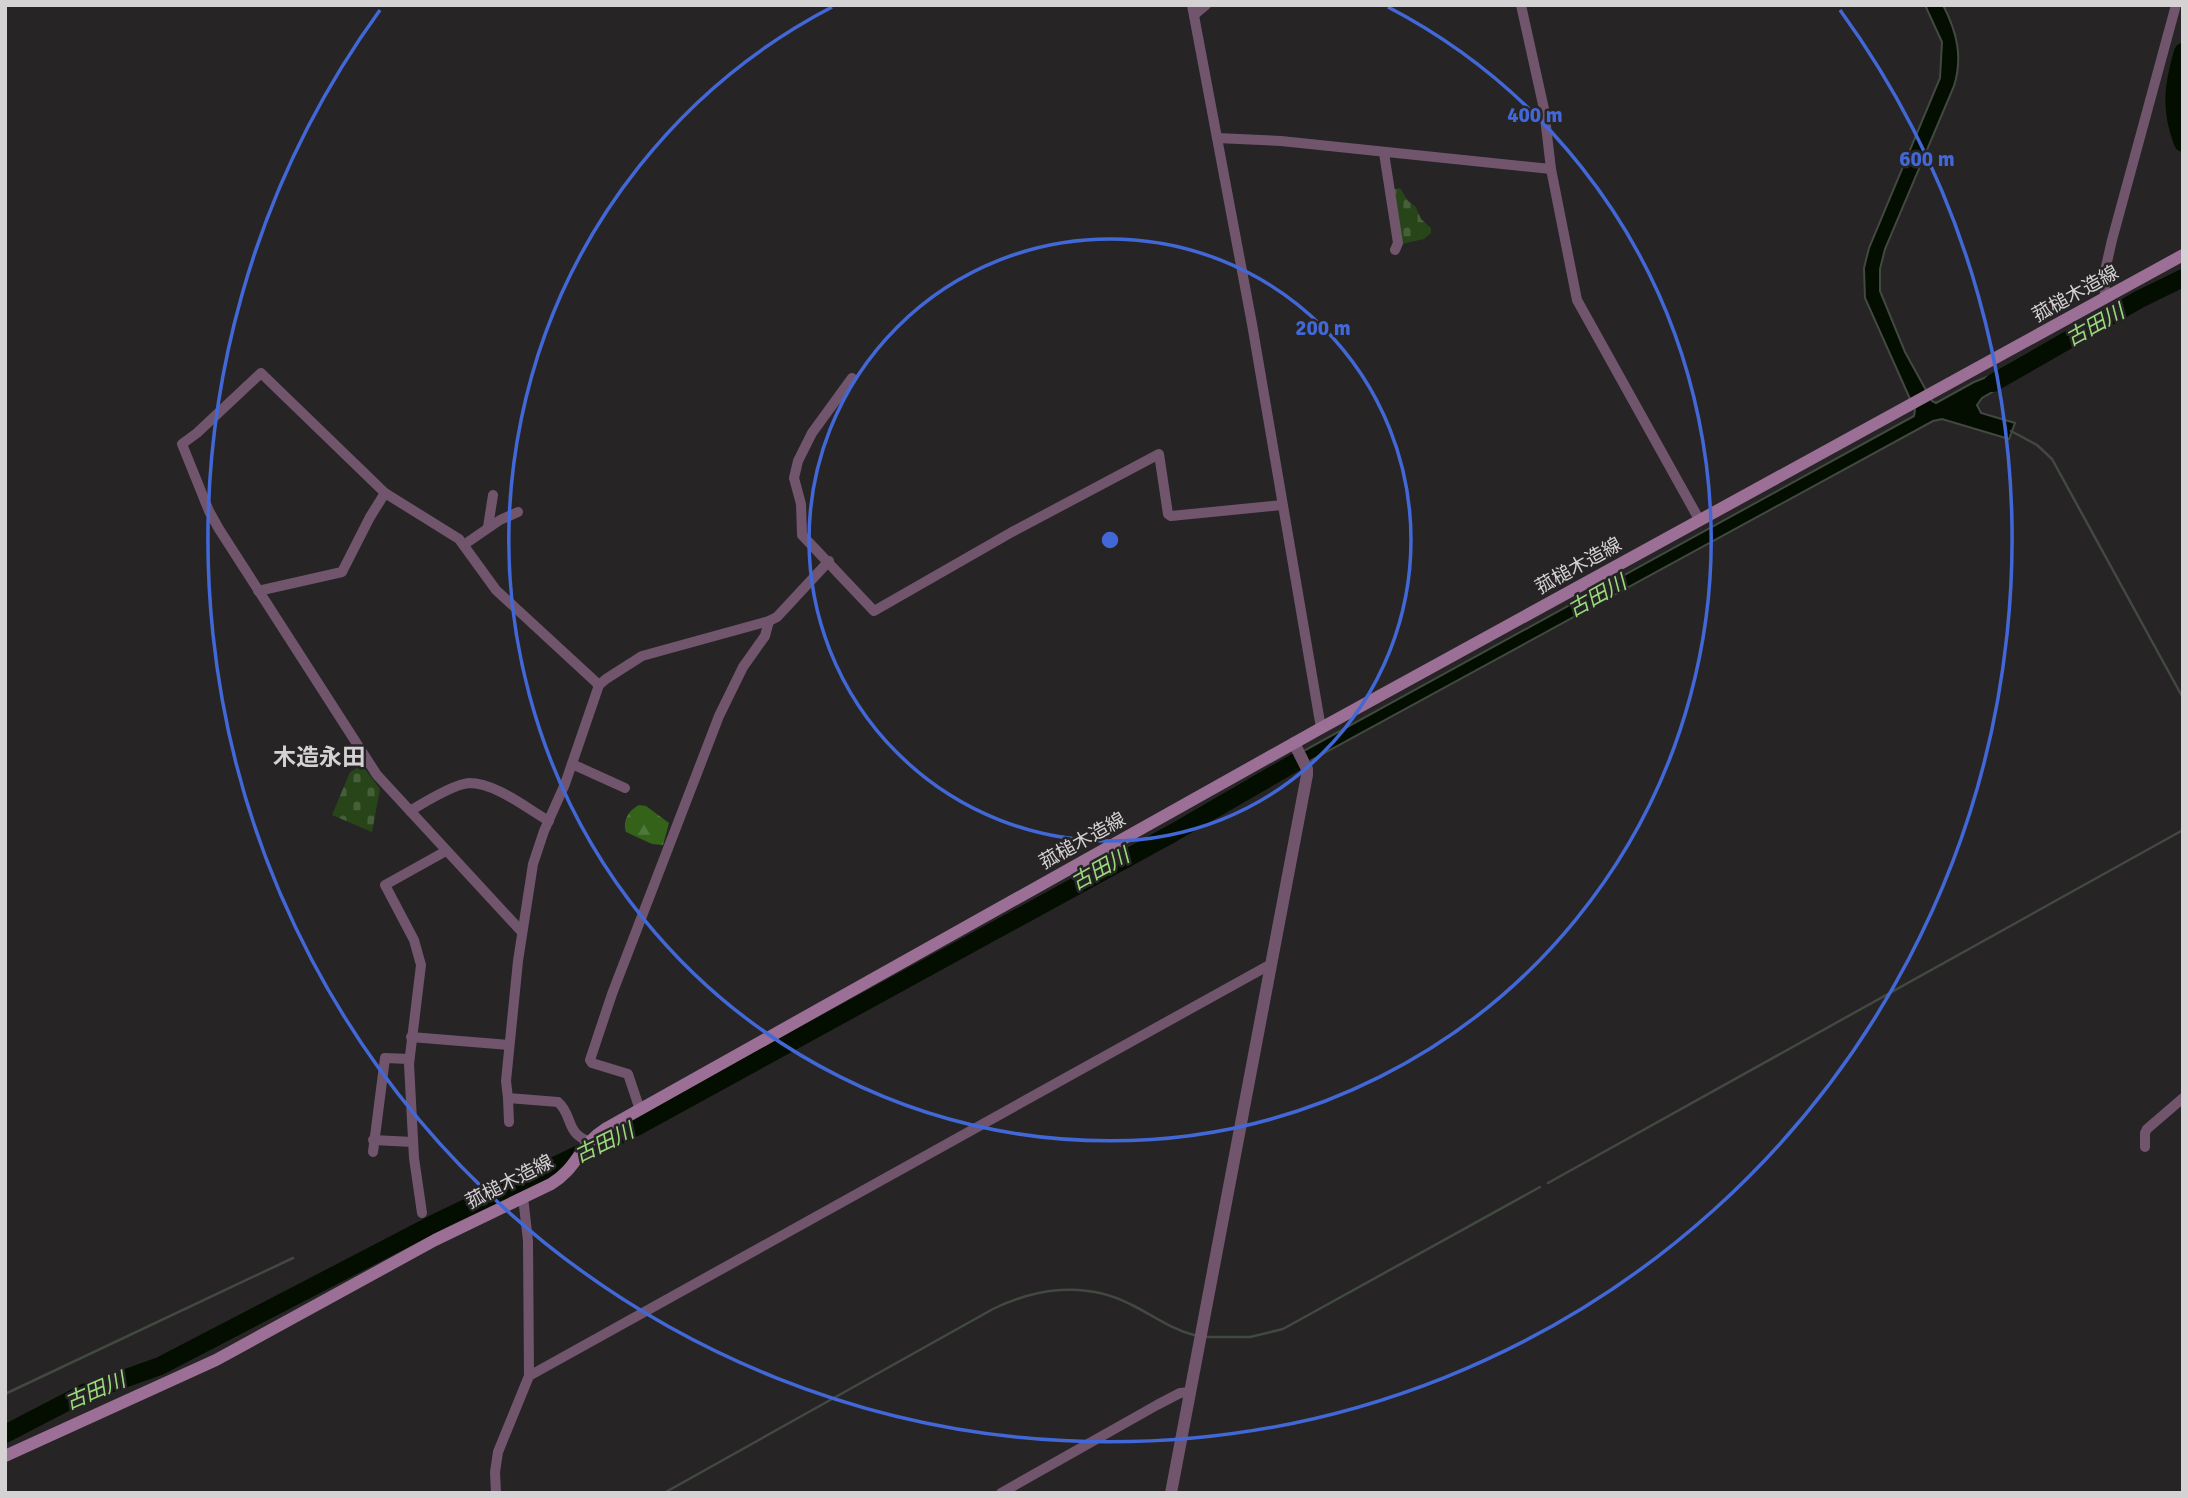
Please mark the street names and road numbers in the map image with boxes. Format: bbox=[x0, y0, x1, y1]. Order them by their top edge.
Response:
street label: 菰槌木造線 bbox=[2028, 260, 2123, 327]
street label: 菰槌木造線 bbox=[1531, 532, 1626, 599]
street label: 菰槌木造線 bbox=[1035, 807, 1130, 874]
street label: 菰槌木造線 bbox=[462, 1150, 557, 1214]

